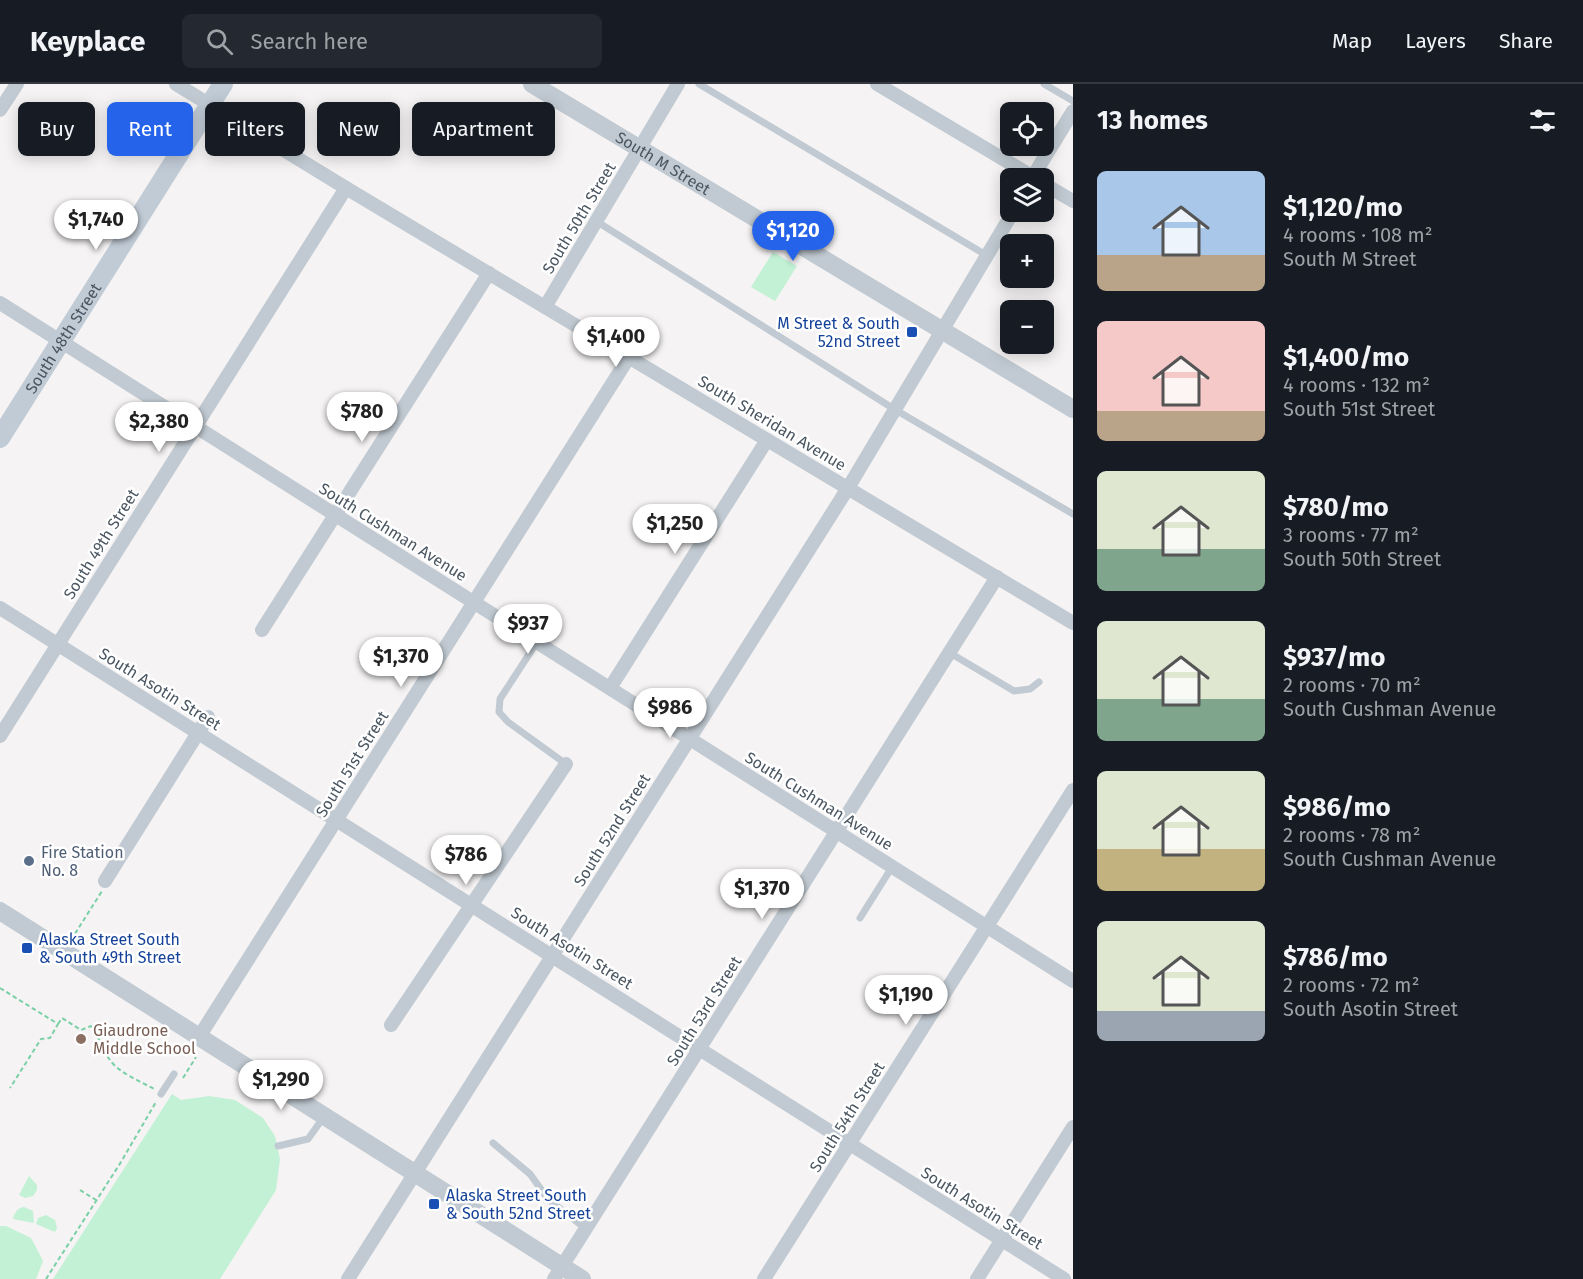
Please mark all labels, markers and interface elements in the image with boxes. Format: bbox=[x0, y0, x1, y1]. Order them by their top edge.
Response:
search box bbox=[182, 14, 602, 68]
text: Keyplace bbox=[30, 25, 146, 58]
icon: search bbox=[203, 25, 236, 58]
text: Search here bbox=[251, 28, 368, 55]
text: Map bbox=[1332, 28, 1372, 54]
text: Layers bbox=[1405, 28, 1466, 54]
text: Share bbox=[1499, 28, 1553, 54]
chip: Buy bbox=[18, 102, 95, 156]
chip: Rent bbox=[107, 102, 193, 156]
chip: Filters bbox=[205, 102, 305, 156]
chip: New bbox=[317, 102, 400, 156]
chip: Apartment bbox=[412, 102, 555, 156]
map controls bbox=[1000, 102, 1054, 354]
button: locate bbox=[1000, 102, 1054, 156]
icon: filters bbox=[1526, 104, 1559, 137]
text: 13 homes bbox=[1097, 105, 1208, 136]
street label: South M Street bbox=[612, 127, 714, 199]
street label: South 50th Street bbox=[538, 159, 620, 277]
button: layers bbox=[1000, 168, 1054, 222]
text: $1,120/mo bbox=[1283, 192, 1403, 223]
icon: home bbox=[1145, 195, 1217, 267]
pin: $1,740 bbox=[47, 200, 145, 251]
text: $1,740 bbox=[68, 207, 124, 231]
pin: $1,120 bbox=[744, 211, 842, 262]
text: $1,120 bbox=[766, 218, 820, 242]
text: 4 rooms · 108 m² bbox=[1283, 223, 1432, 247]
button: + bbox=[1000, 234, 1054, 288]
text: South M Street bbox=[1283, 247, 1417, 271]
street label: South 48th Street bbox=[21, 279, 105, 397]
button: − bbox=[1000, 300, 1054, 354]
place label: M Street & South 52nd Street bbox=[777, 314, 900, 351]
pin: $1,400 bbox=[567, 317, 665, 368]
text: $1,400 bbox=[587, 324, 645, 348]
marker: M Street & South 52nd Street bbox=[905, 325, 919, 339]
text: $1,400/mo bbox=[1283, 342, 1409, 373]
icon: home bbox=[1145, 345, 1217, 417]
street label: South Sheridan Avenue bbox=[695, 371, 849, 475]
text: 4 rooms · 132 m² bbox=[1283, 373, 1430, 397]
pin: $780 bbox=[326, 392, 398, 443]
text: South 51st Street bbox=[1283, 397, 1435, 421]
text: $780 bbox=[341, 399, 383, 423]
pin: $2,380 bbox=[110, 402, 208, 453]
text: $2,380 bbox=[129, 409, 189, 433]
street label: South Cushman Avenue bbox=[316, 479, 470, 585]
street label: South 49th Street bbox=[60, 485, 143, 603]
text: $780/mo bbox=[1283, 492, 1389, 523]
icon: home bbox=[1145, 495, 1217, 567]
pin: $1,250 bbox=[626, 504, 724, 555]
text: $1,250 bbox=[646, 511, 704, 535]
text: 3 rooms · 77 m² bbox=[1283, 523, 1419, 547]
text: South 50th Street bbox=[1283, 547, 1441, 571]
pin: $937 bbox=[492, 604, 564, 655]
text: $937 bbox=[507, 611, 549, 635]
pin: $1,370 bbox=[352, 637, 450, 688]
text: $937/mo bbox=[1283, 642, 1385, 673]
street label: South Asotin Street bbox=[96, 644, 225, 734]
text: $1,370 bbox=[373, 644, 429, 668]
icon: home bbox=[1145, 645, 1217, 717]
text: 2 rooms · 70 m² bbox=[1283, 673, 1421, 697]
pin: $986 bbox=[634, 688, 706, 739]
text: $986 bbox=[648, 695, 692, 719]
text: South Cushman Avenue bbox=[1283, 697, 1496, 721]
street label: South 51st Street bbox=[312, 707, 392, 821]
street label: South Cushman Avenue bbox=[742, 748, 896, 854]
street label: South 52nd Street bbox=[570, 770, 654, 890]
text: $986/mo bbox=[1283, 792, 1391, 823]
icon: home bbox=[1145, 795, 1217, 867]
text: 2 rooms · 78 m² bbox=[1283, 823, 1420, 847]
pin: $786 bbox=[430, 835, 502, 886]
text: $786 bbox=[445, 842, 487, 866]
place label: Fire Station No. 8 bbox=[41, 843, 124, 880]
text: South Cushman Avenue bbox=[1283, 847, 1496, 871]
marker: Fire Station No. 8 bbox=[22, 854, 36, 868]
pin: $1,370 bbox=[713, 869, 811, 920]
text: $1,370 bbox=[734, 876, 790, 900]
street label: South Asotin Street bbox=[508, 903, 637, 993]
place label: Alaska Street South & South 49th Street bbox=[39, 930, 181, 967]
marker: Alaska Street South & South 49th Street bbox=[20, 941, 34, 955]
text: $786/mo bbox=[1283, 942, 1388, 973]
icon: home bbox=[1145, 945, 1217, 1017]
street label: South 53rd Street bbox=[663, 953, 745, 1069]
text: 2 rooms · 72 m² bbox=[1283, 973, 1419, 997]
pin: $1,190 bbox=[857, 975, 955, 1026]
text: $1,190 bbox=[879, 982, 933, 1006]
text: South Asotin Street bbox=[1283, 997, 1458, 1021]
place label: Giaudrone Middle School bbox=[93, 1021, 196, 1058]
marker: Giaudrone Middle School bbox=[74, 1032, 88, 1046]
street label: South 54th Street bbox=[806, 1058, 889, 1176]
pin: $1,290 bbox=[232, 1060, 330, 1111]
text: $1,290 bbox=[252, 1067, 310, 1091]
street label: South Asotin Street bbox=[918, 1163, 1047, 1253]
place label: Alaska Street South & South 52nd Street bbox=[446, 1186, 591, 1223]
marker: Alaska Street South & South 52nd Street bbox=[427, 1197, 441, 1211]

